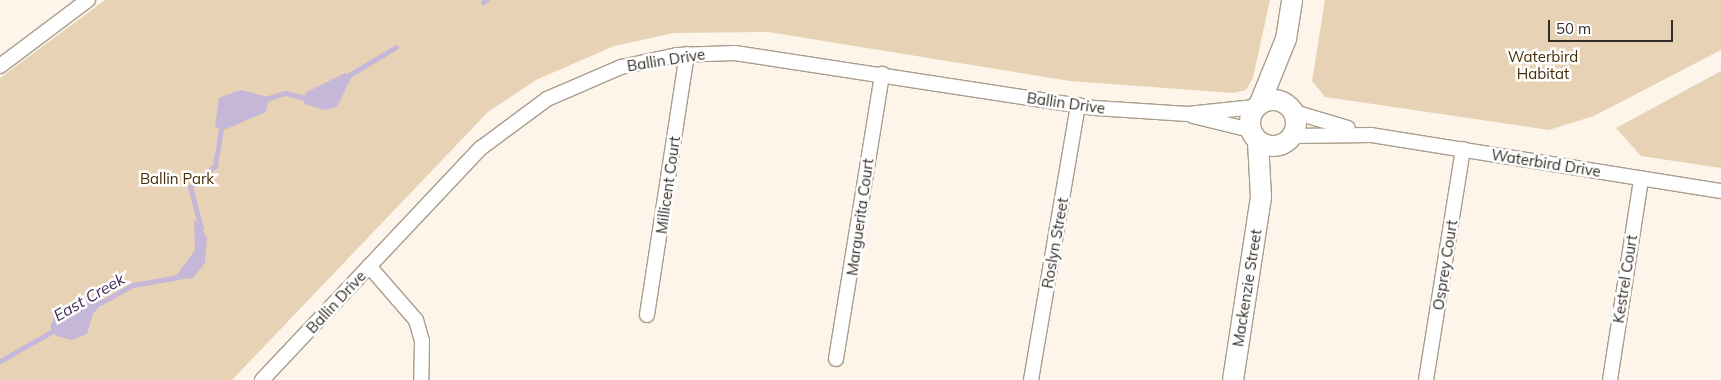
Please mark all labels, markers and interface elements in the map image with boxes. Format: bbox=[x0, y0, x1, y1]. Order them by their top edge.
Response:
scale bar bbox=[1551, 10, 1676, 42]
text: 50 m bbox=[1556, 19, 1591, 38]
street label: Ballin Drive bbox=[626, 45, 706, 75]
park label: Waterbird Habitat bbox=[1508, 47, 1578, 82]
street label: Ballin Drive bbox=[1026, 89, 1106, 117]
street label: Millicent Court bbox=[652, 135, 684, 235]
street label: Waterbird Drive bbox=[1490, 145, 1602, 181]
street label: Marguerita Court bbox=[843, 157, 877, 277]
park label: Ballin Park bbox=[140, 170, 214, 188]
street label: Roslyn Street bbox=[1038, 196, 1072, 290]
street label: Osprey Court bbox=[1429, 218, 1461, 312]
street label: Mackenzie Street bbox=[1229, 228, 1265, 348]
street label: Kestrel Court bbox=[1609, 234, 1641, 324]
street label: Ballin Drive bbox=[303, 267, 369, 337]
water label: East Creek bbox=[50, 269, 128, 325]

